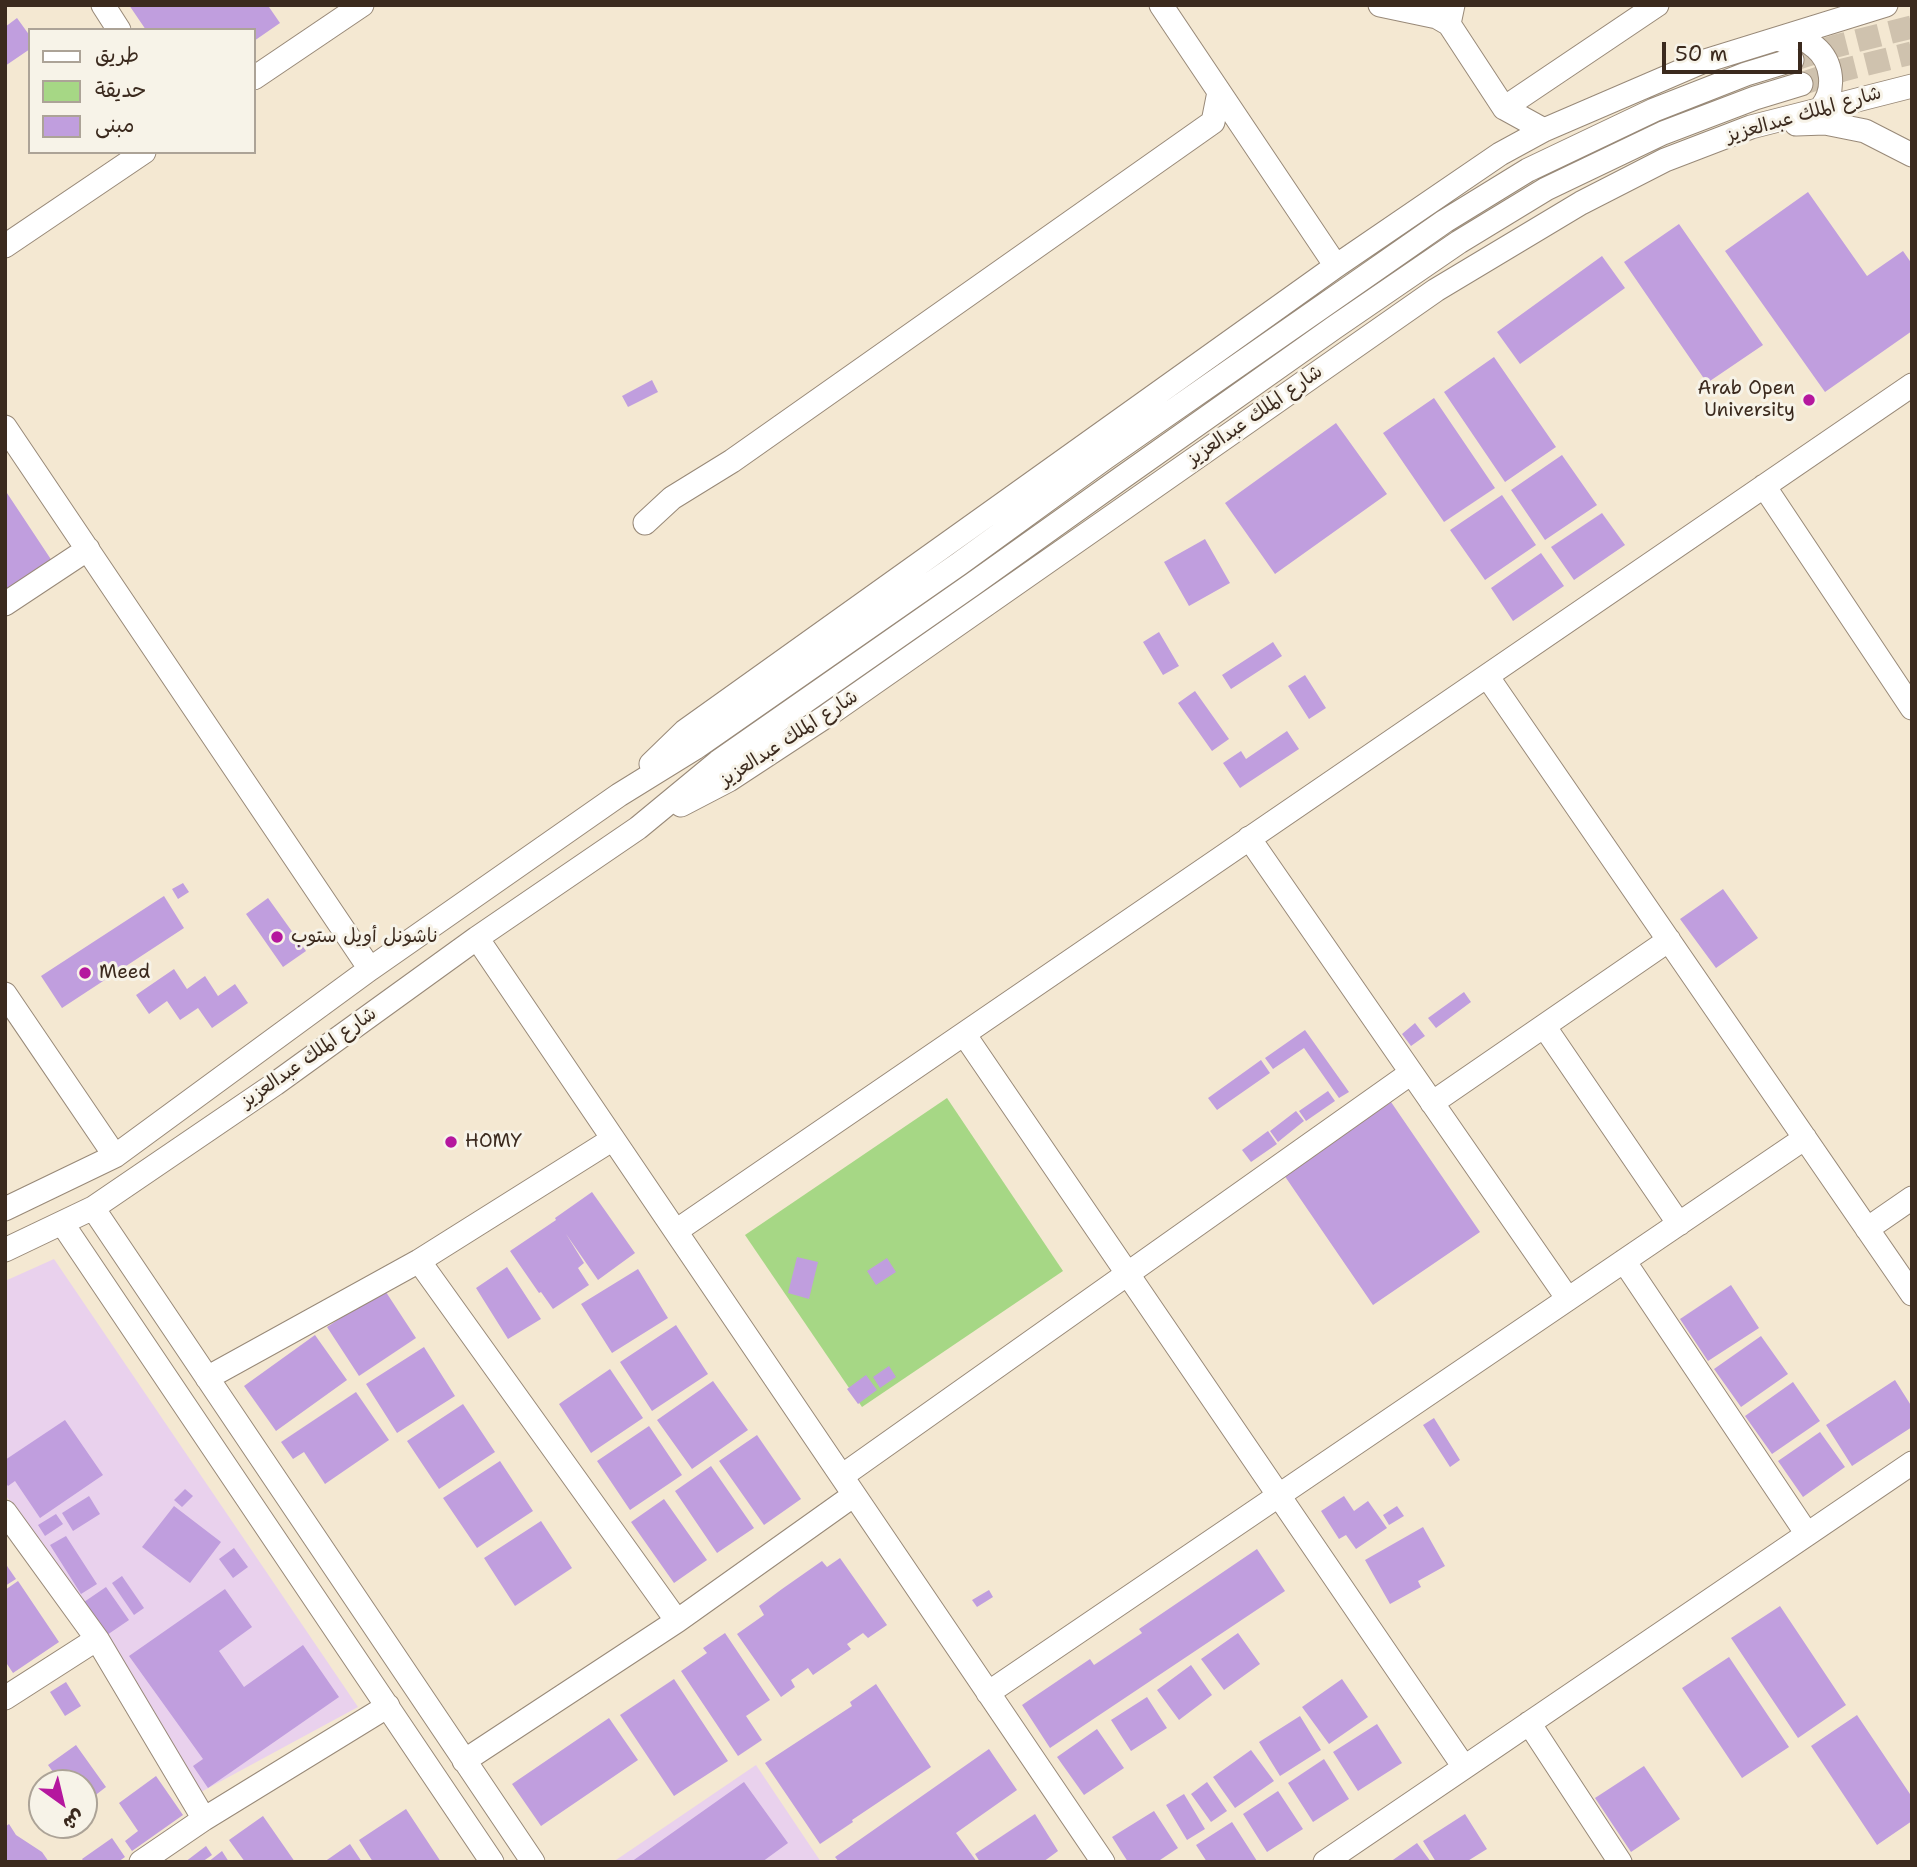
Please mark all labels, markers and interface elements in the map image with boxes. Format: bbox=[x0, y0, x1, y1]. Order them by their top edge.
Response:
legend bbox=[28, 28, 256, 154]
scale bar bbox=[1665, 28, 1805, 72]
text: 50 m bbox=[1675, 40, 1728, 68]
text: طريق bbox=[95, 41, 139, 69]
text: حديقة bbox=[95, 76, 146, 104]
street label: شارع الملك عبدالعزيز bbox=[1724, 82, 1884, 148]
text: مبنى bbox=[95, 111, 134, 139]
street label: شارع الملك عبدالعزيز bbox=[1183, 361, 1327, 471]
place label: Arab Open University bbox=[1698, 378, 1795, 422]
marker: Arab Open University bbox=[1801, 392, 1817, 408]
street label: شارع الملك عبدالعزيز bbox=[716, 686, 862, 792]
place label: ناشونل أويل ستوب bbox=[291, 926, 437, 948]
marker: ناشونل أويل ستوب bbox=[269, 929, 285, 945]
place label: Meed bbox=[99, 962, 150, 984]
marker: Meed bbox=[77, 965, 93, 981]
street label: شارع الملك عبدالعزيز bbox=[237, 1003, 381, 1113]
place label: HOMY bbox=[465, 1131, 522, 1153]
marker: HOMY bbox=[443, 1134, 459, 1150]
north arrow bbox=[28, 1769, 98, 1839]
text: ش bbox=[58, 1804, 90, 1836]

